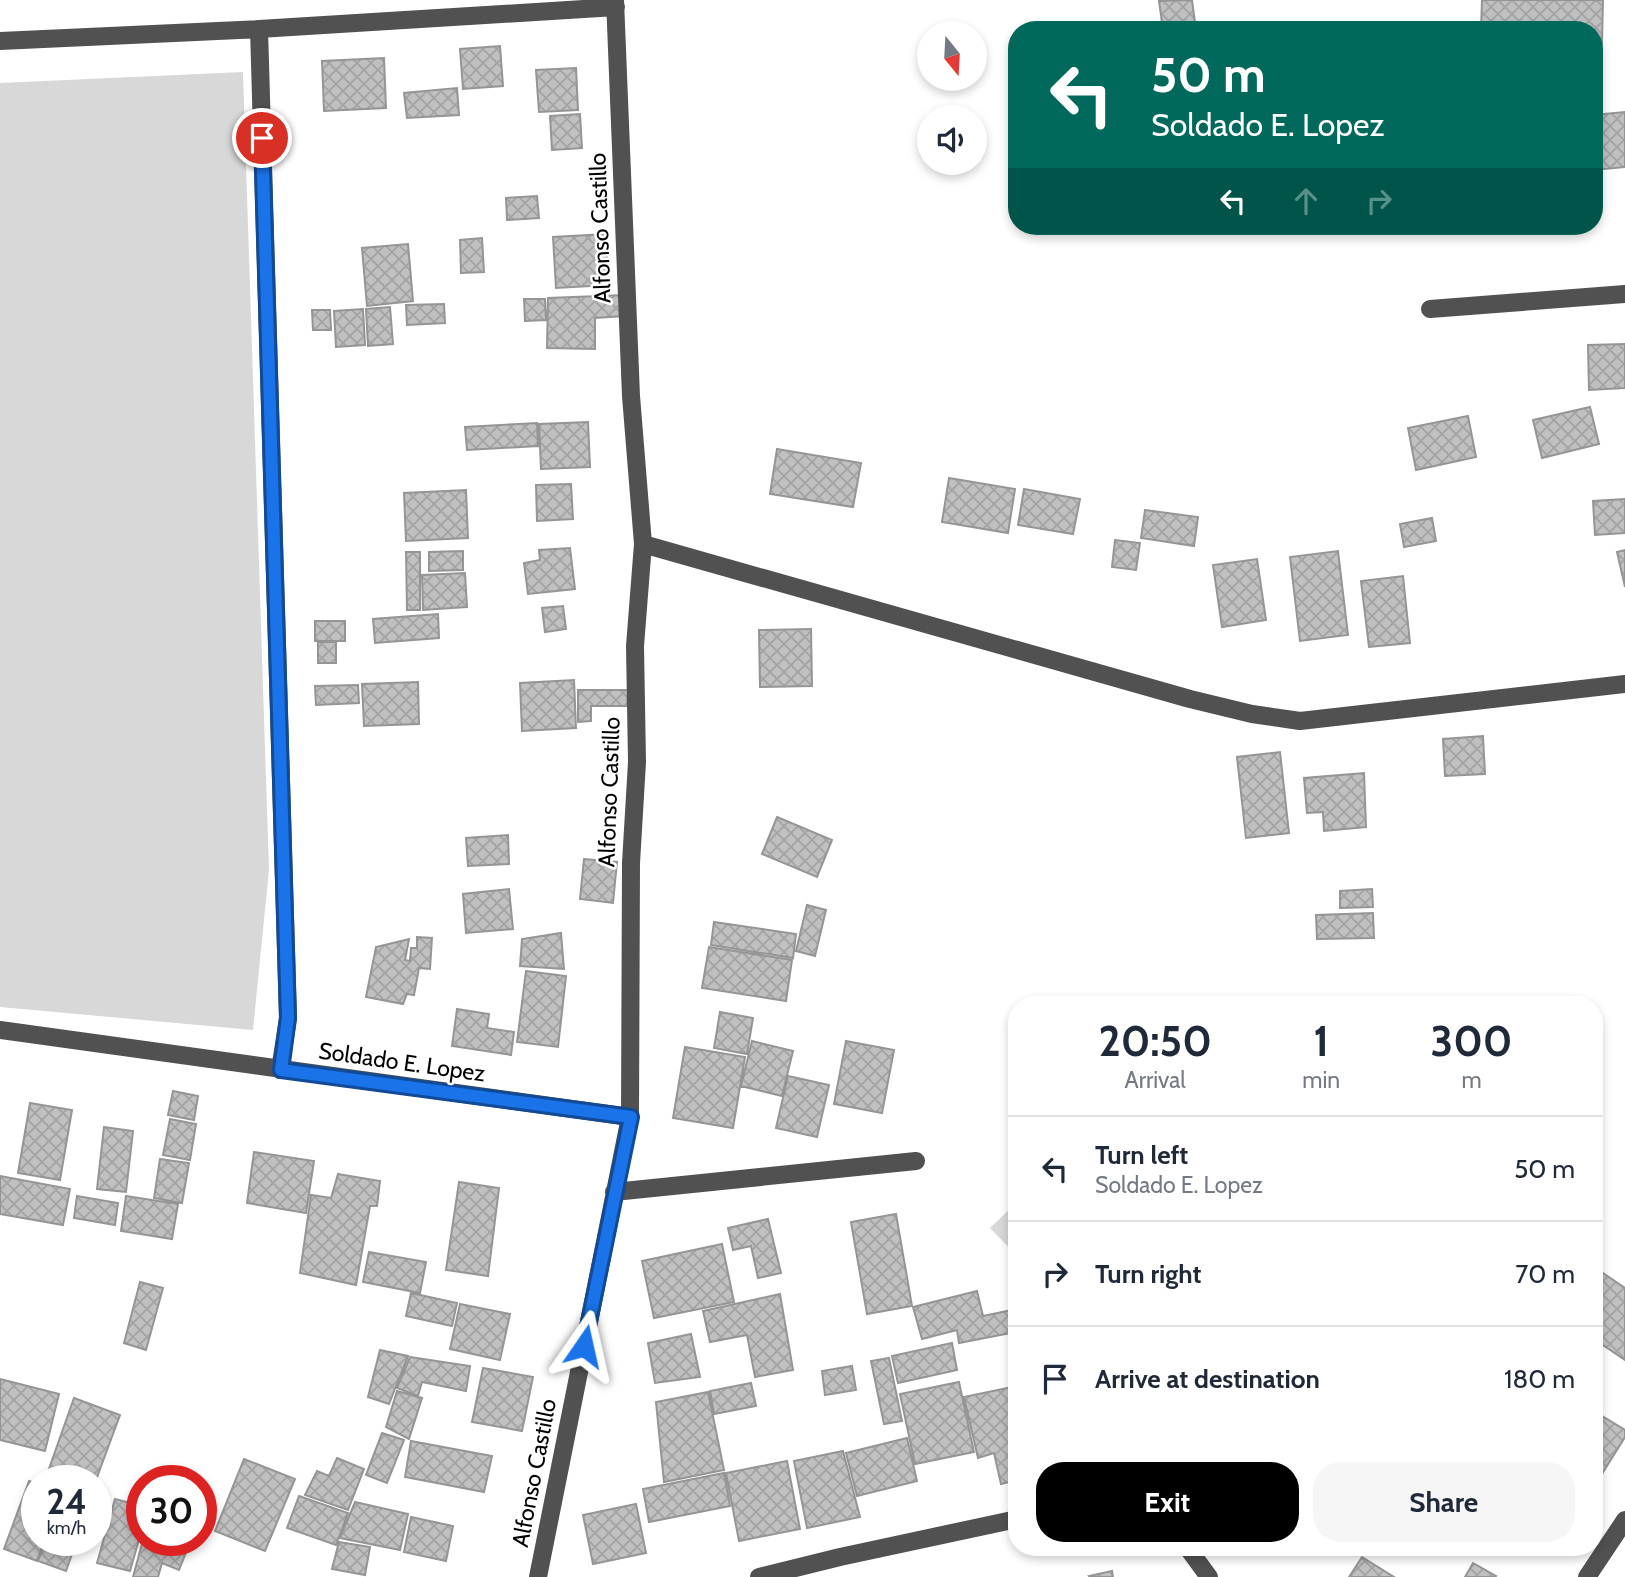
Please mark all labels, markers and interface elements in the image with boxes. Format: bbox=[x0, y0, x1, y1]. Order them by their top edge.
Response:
north arrow bbox=[917, 21, 987, 91]
map controls bbox=[917, 21, 987, 175]
text: 50 m bbox=[1151, 45, 1266, 104]
icon: left bbox=[1036, 49, 1127, 140]
button: sound bbox=[917, 105, 987, 175]
text: Soldado E. Lopez bbox=[1151, 105, 1385, 144]
pin bbox=[232, 108, 292, 168]
icon: arrive bbox=[243, 119, 281, 157]
street label: Alfonso Castillo bbox=[583, 152, 617, 304]
icon: left bbox=[1214, 182, 1252, 220]
icon: ahead bbox=[1287, 182, 1325, 220]
icon: right bbox=[1360, 182, 1398, 220]
street label: Alfonso Castillo bbox=[592, 716, 626, 868]
text: 20:50 bbox=[1098, 1015, 1212, 1067]
text: 1 bbox=[1313, 1015, 1329, 1067]
text: 300 bbox=[1431, 1015, 1513, 1067]
street label: Soldado E. Lopez bbox=[317, 1036, 487, 1088]
text: Arrival bbox=[1125, 1066, 1186, 1094]
text: min bbox=[1302, 1066, 1340, 1094]
text: m bbox=[1461, 1066, 1482, 1094]
text: Turn left bbox=[1095, 1139, 1188, 1171]
icon: left bbox=[1036, 1150, 1074, 1188]
text: 50 m bbox=[1514, 1153, 1575, 1185]
text: Soldado E. Lopez bbox=[1095, 1171, 1263, 1199]
icon: right bbox=[1036, 1255, 1074, 1293]
text: Turn right bbox=[1095, 1258, 1201, 1290]
text: 70 m bbox=[1515, 1258, 1575, 1290]
position arrow bbox=[547, 1309, 621, 1383]
icon: arrive bbox=[1036, 1360, 1074, 1398]
text: Arrive at destination bbox=[1095, 1363, 1320, 1395]
text: 180 m bbox=[1504, 1363, 1575, 1395]
street label: Alfonso Castillo bbox=[506, 1396, 562, 1550]
button: Exit bbox=[1036, 1462, 1299, 1542]
button: Share bbox=[1313, 1462, 1575, 1542]
speed limit sign: 30 bbox=[126, 1465, 217, 1556]
text: 24 bbox=[46, 1480, 87, 1523]
text: km/h bbox=[47, 1517, 86, 1539]

